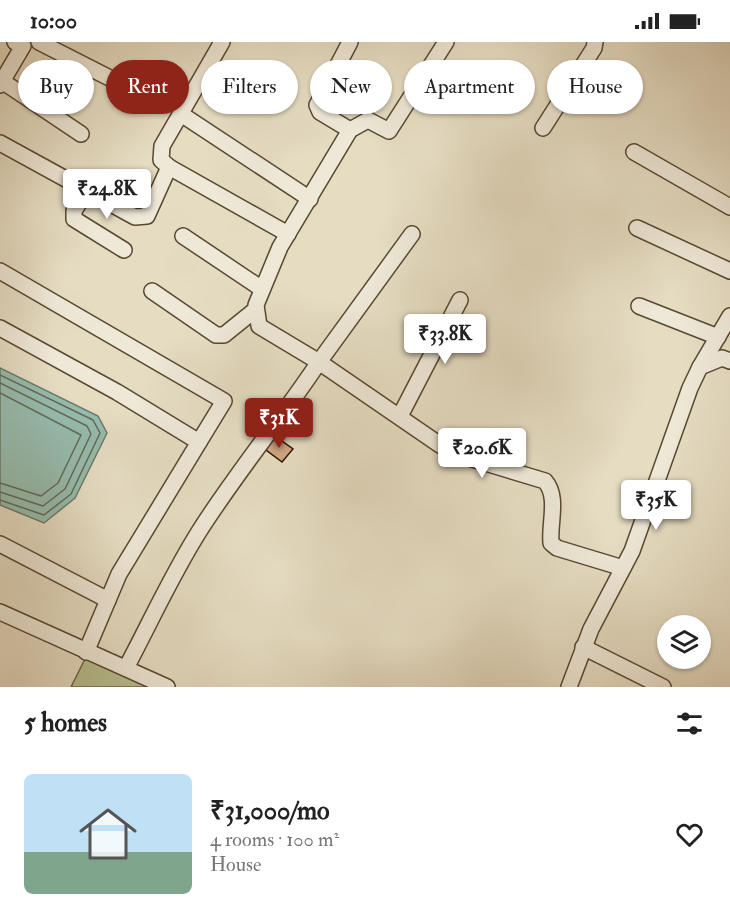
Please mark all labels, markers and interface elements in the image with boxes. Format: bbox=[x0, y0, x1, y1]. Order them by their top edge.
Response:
text: 10:00 bbox=[30, 7, 77, 35]
chip: Buy bbox=[18, 60, 94, 114]
chip: Rent bbox=[106, 60, 189, 114]
chip: Filters bbox=[201, 60, 298, 114]
chip: New bbox=[310, 60, 392, 114]
chip: Apartment bbox=[404, 60, 535, 114]
chip: House bbox=[547, 60, 643, 114]
pin: ₹24.8K bbox=[58, 169, 156, 220]
text: ₹24.8K bbox=[77, 176, 137, 201]
pin: ₹33.8K bbox=[396, 314, 494, 365]
text: ₹33.8K bbox=[418, 321, 472, 346]
pin: ₹31K bbox=[243, 398, 315, 449]
text: ₹31K bbox=[259, 405, 299, 430]
pin: ₹20.6K bbox=[433, 428, 531, 479]
text: ₹20.6K bbox=[452, 435, 512, 460]
pin: ₹35K bbox=[620, 480, 692, 531]
text: ₹35K bbox=[635, 487, 677, 512]
map controls bbox=[657, 615, 711, 669]
button: layers bbox=[657, 615, 711, 669]
text: 5 homes bbox=[24, 707, 107, 739]
icon: filters bbox=[673, 707, 706, 740]
text: ₹31,000/mo bbox=[210, 795, 330, 827]
icon: home bbox=[72, 798, 144, 870]
icon: heart bbox=[673, 818, 706, 851]
text: 4 rooms · 100 m² bbox=[210, 827, 339, 852]
text: House bbox=[210, 852, 261, 877]

